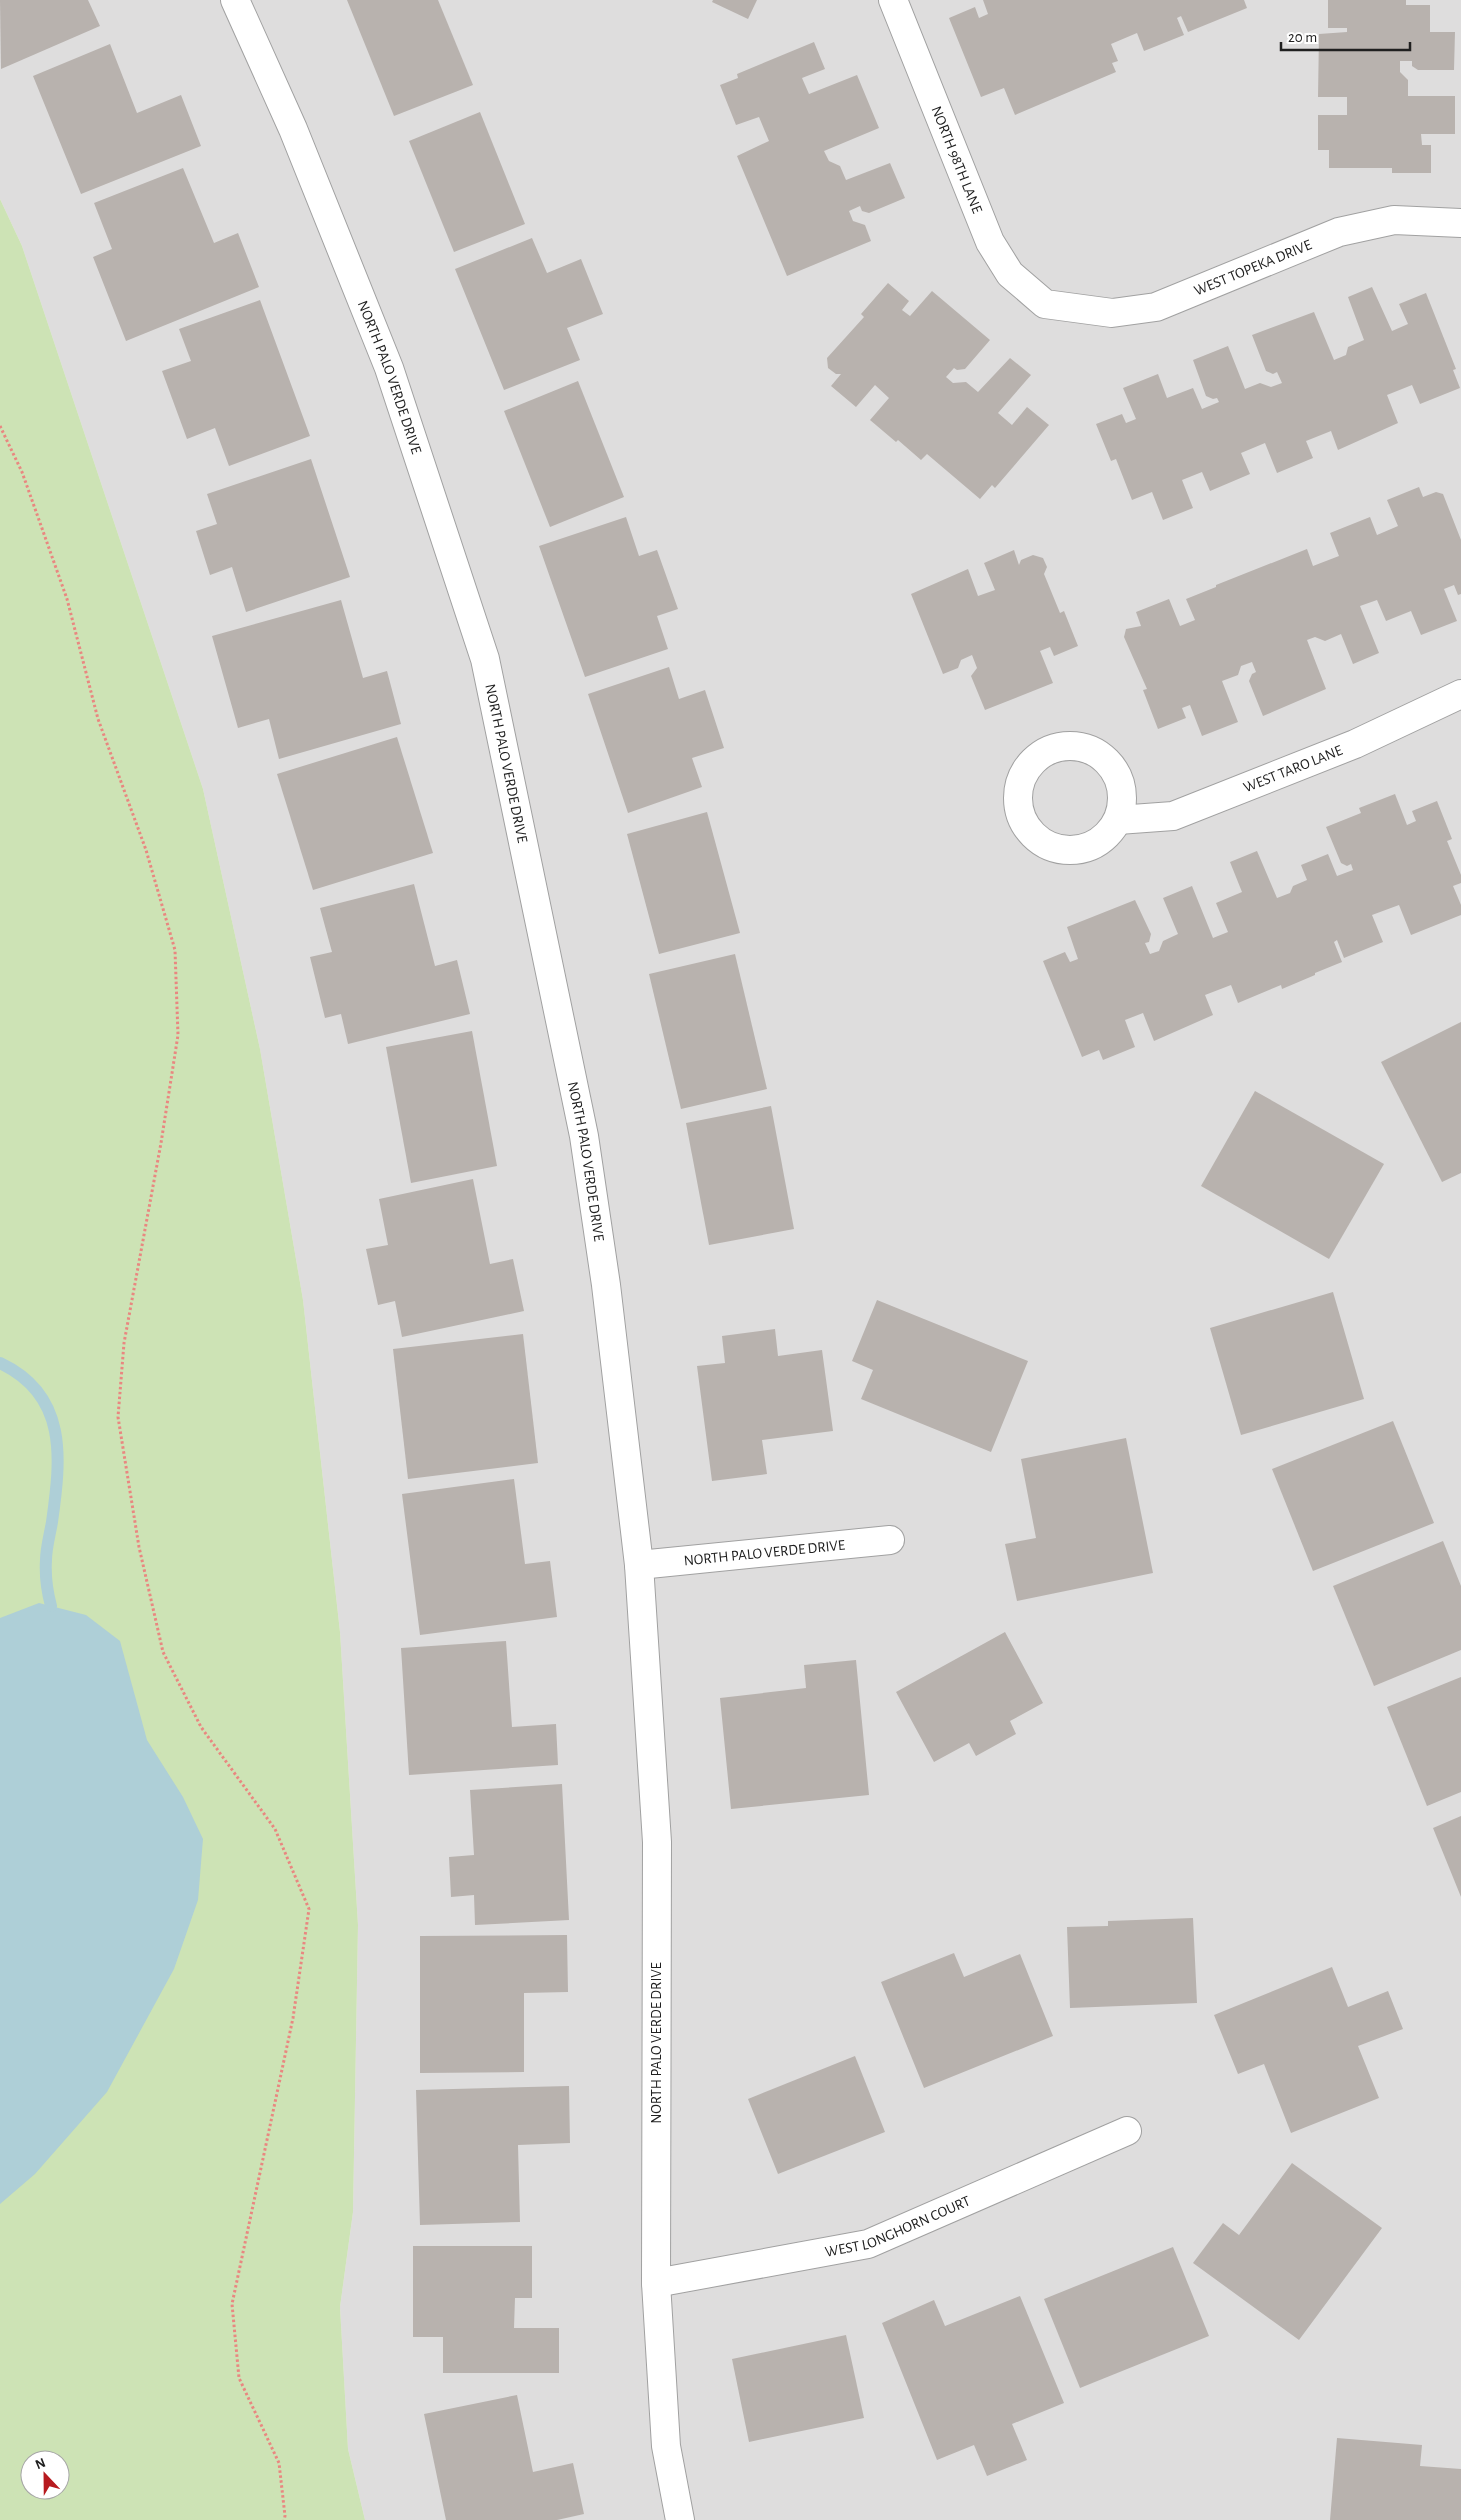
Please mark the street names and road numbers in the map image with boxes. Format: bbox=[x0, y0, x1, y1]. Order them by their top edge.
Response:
street label: NORTH 98TH LANE bbox=[928, 104, 985, 216]
street label: WEST TOPEKA DRIVE bbox=[1192, 237, 1314, 299]
street label: NORTH PALO VERDE DRIVE bbox=[355, 299, 424, 456]
street label: NORTH PALO VERDE DRIVE bbox=[482, 683, 530, 844]
street label: WEST TARO LANE bbox=[1241, 743, 1345, 795]
street label: NORTH PALO VERDE DRIVE bbox=[565, 1080, 606, 1242]
street label: NORTH PALO VERDE DRIVE bbox=[683, 1538, 846, 1568]
street label: NORTH PALO VERDE DRIVE bbox=[649, 1962, 664, 2124]
street label: WEST LONGHORN COURT bbox=[824, 2193, 973, 2260]

